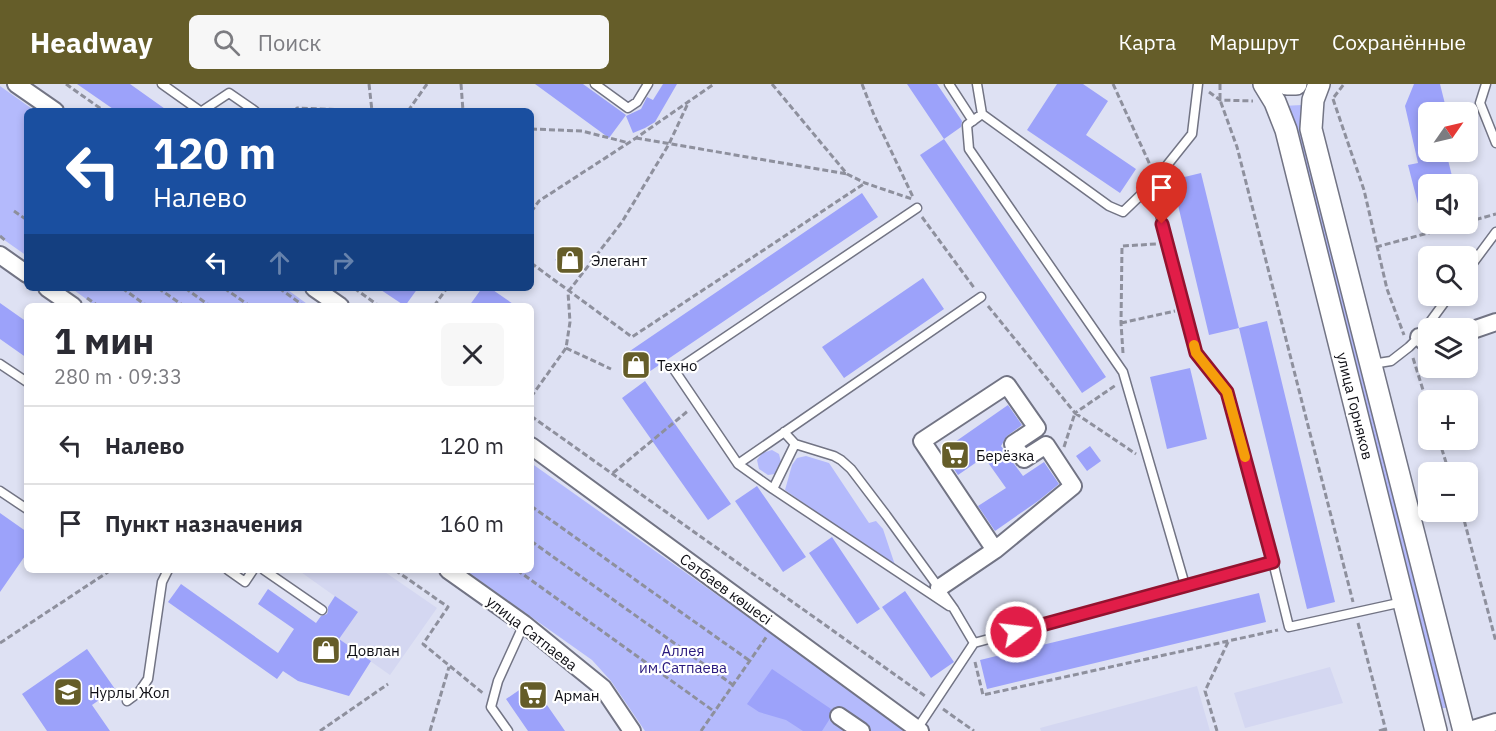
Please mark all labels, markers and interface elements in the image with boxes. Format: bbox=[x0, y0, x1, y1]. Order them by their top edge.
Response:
search box bbox=[189, 15, 609, 69]
text: Headway bbox=[30, 24, 153, 61]
icon: search bbox=[210, 26, 243, 59]
text: Поиск bbox=[258, 28, 321, 57]
text: Карта bbox=[1118, 28, 1176, 56]
text: Маршрут bbox=[1209, 28, 1299, 56]
text: Сохранённые bbox=[1332, 28, 1466, 56]
north arrow bbox=[1418, 102, 1478, 162]
map controls bbox=[1418, 102, 1478, 522]
text: 120 m bbox=[153, 126, 276, 181]
icon: left bbox=[54, 132, 132, 210]
pin bbox=[1136, 162, 1187, 224]
icon: arrive bbox=[1145, 171, 1178, 204]
button: sound bbox=[1418, 174, 1478, 234]
text: Налево bbox=[153, 179, 247, 214]
shop icon: Элегант bbox=[554, 244, 586, 276]
icon: left bbox=[200, 246, 233, 279]
icon: ahead bbox=[263, 246, 296, 279]
icon: right bbox=[326, 246, 359, 279]
button: search bbox=[1418, 246, 1478, 306]
place label: Элегант bbox=[591, 251, 647, 270]
text: 1 мин bbox=[54, 317, 154, 364]
button: layers bbox=[1418, 318, 1478, 378]
button: close bbox=[441, 323, 504, 386]
shop icon: Техно bbox=[620, 349, 652, 381]
street label: улица Горняков bbox=[1332, 350, 1378, 462]
place label: Техно bbox=[657, 356, 698, 375]
text: 280 m · 09:33 bbox=[54, 363, 182, 390]
button: + bbox=[1418, 390, 1478, 450]
icon: left bbox=[54, 429, 87, 462]
text: Налево bbox=[105, 431, 184, 460]
text: 120 m bbox=[440, 431, 504, 460]
supermarket icon: Берёзка bbox=[939, 439, 971, 471]
place label: Берёзка bbox=[976, 446, 1034, 465]
button: − bbox=[1418, 462, 1478, 522]
icon: arrive bbox=[54, 507, 87, 540]
text: Пункт назначения bbox=[105, 509, 303, 538]
text: 160 m bbox=[440, 509, 504, 538]
street label: Сәтбаев көшесі bbox=[676, 549, 776, 629]
street label: улица Сатпаева bbox=[483, 592, 581, 674]
position arrow bbox=[984, 600, 1048, 664]
shop icon: Довлан bbox=[310, 634, 342, 666]
place label: Довлан bbox=[347, 641, 400, 660]
park label: Аллея им.Сатпаева bbox=[639, 641, 727, 677]
school or university icon: Нурлы Жол bbox=[52, 676, 84, 708]
supermarket icon: Арман bbox=[517, 679, 549, 711]
place label: Нурлы Жол bbox=[89, 683, 170, 702]
place label: Арман bbox=[554, 686, 600, 705]

